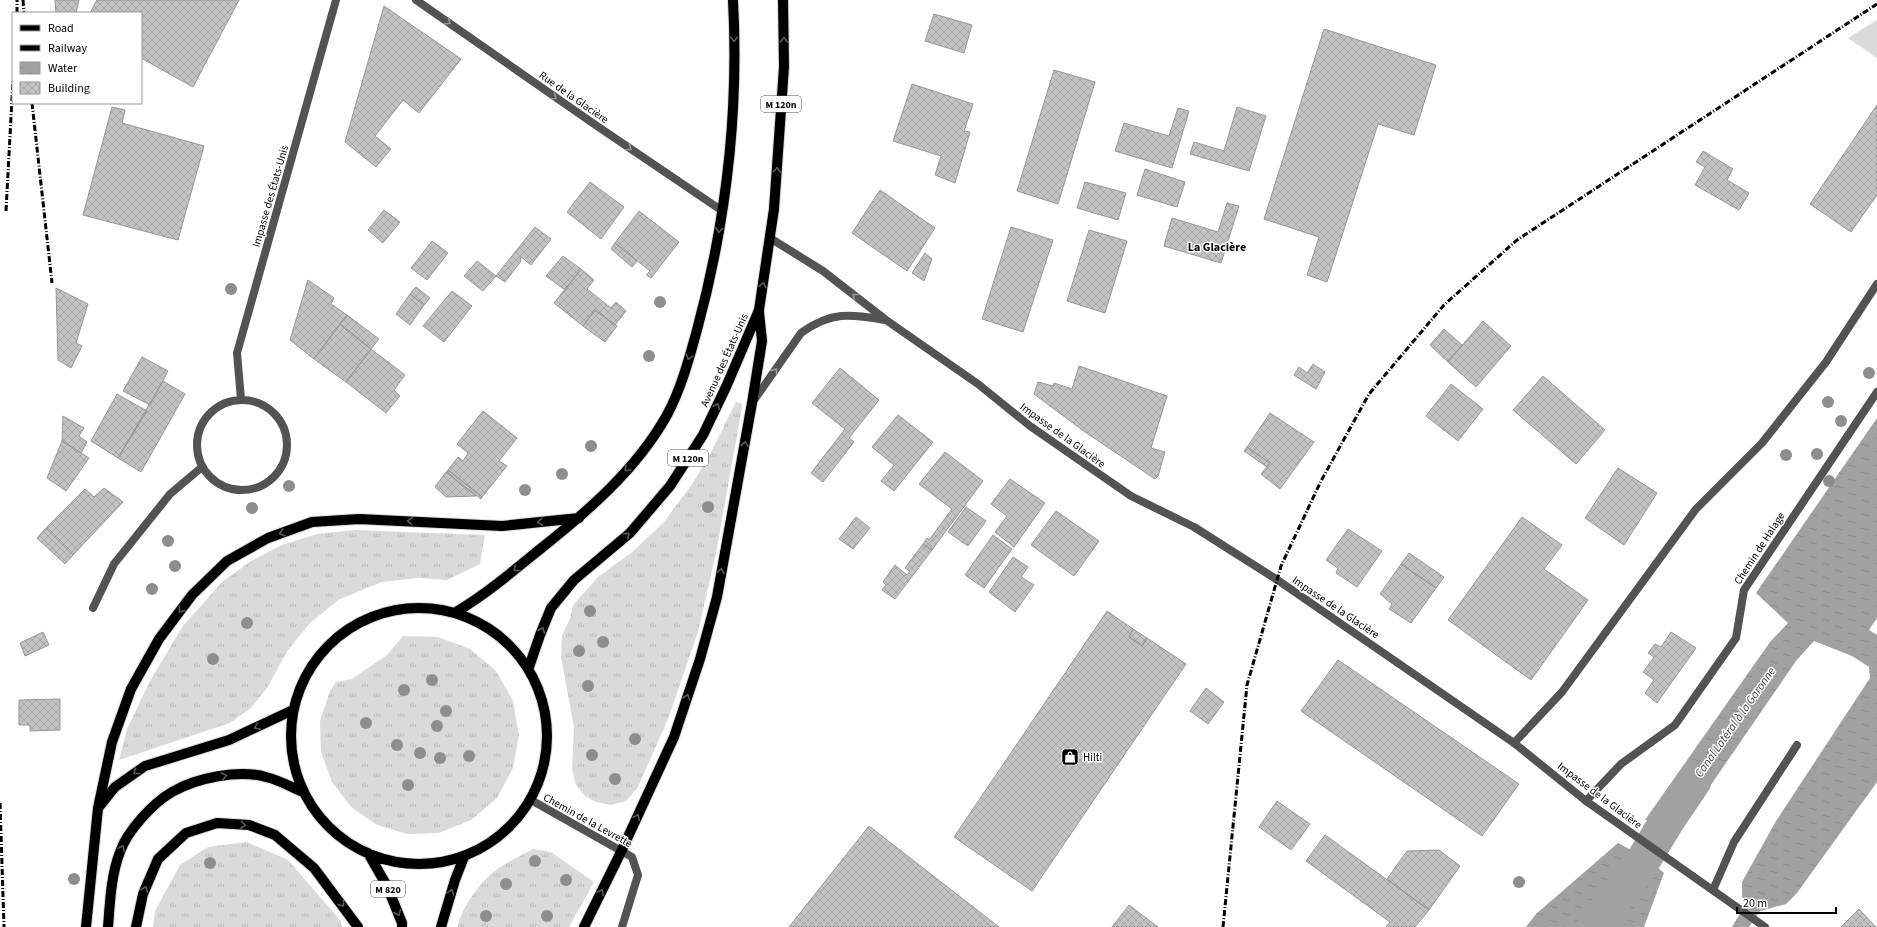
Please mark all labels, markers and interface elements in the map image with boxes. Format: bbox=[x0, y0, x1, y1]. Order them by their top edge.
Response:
legend bbox=[12, 12, 142, 104]
one-way arrow bbox=[443, 17, 450, 24]
text: Road bbox=[48, 20, 74, 37]
one-way arrow bbox=[730, 36, 738, 42]
one-way arrow bbox=[780, 37, 788, 43]
text: Railway bbox=[48, 40, 87, 57]
text: Water bbox=[48, 60, 78, 77]
street label: Rue de la Glacière bbox=[536, 68, 612, 127]
text: Building bbox=[48, 80, 90, 97]
one-way arrow bbox=[550, 92, 557, 99]
road number: M 120n bbox=[761, 96, 801, 112]
street label: Impasse des États-Unis bbox=[249, 143, 292, 249]
one-way arrow bbox=[625, 143, 632, 151]
one-way arrow bbox=[772, 167, 781, 173]
one-way arrow bbox=[715, 227, 724, 233]
district label: La Glacière bbox=[1188, 239, 1246, 256]
one-way arrow bbox=[758, 282, 767, 288]
one-way arrow bbox=[853, 293, 860, 300]
street label: Avenue des États-Unis bbox=[697, 311, 752, 409]
one-way arrow bbox=[685, 353, 694, 360]
one-way arrow bbox=[770, 368, 777, 375]
street label: Impasse de la Glacière bbox=[1017, 399, 1109, 472]
one-way arrow bbox=[712, 402, 720, 410]
one-way arrow bbox=[740, 440, 749, 447]
road number: M 120n bbox=[668, 450, 708, 466]
one-way arrow bbox=[624, 464, 632, 472]
street label: Chemin de Halage bbox=[1730, 509, 1789, 587]
one-way arrow bbox=[407, 517, 413, 525]
one-way arrow bbox=[537, 517, 543, 526]
one-way arrow bbox=[279, 528, 286, 536]
one-way arrow bbox=[623, 533, 630, 540]
one-way arrow bbox=[513, 565, 521, 572]
one-way arrow bbox=[717, 568, 725, 575]
street label: Impasse de la Glacière bbox=[1289, 573, 1383, 643]
one-way arrow bbox=[179, 606, 186, 613]
one-way arrow bbox=[537, 626, 545, 633]
water label: Canal Latéral à la Garonne bbox=[1691, 664, 1780, 781]
one-way arrow bbox=[683, 693, 691, 700]
one-way arrow bbox=[254, 722, 262, 730]
shop icon: Hilti bbox=[1060, 747, 1080, 767]
place label: Hilti bbox=[1083, 750, 1102, 765]
street label: Impasse de la Glacière bbox=[1554, 759, 1645, 832]
one-way arrow bbox=[133, 767, 140, 775]
one-way arrow bbox=[221, 772, 227, 781]
street label: Chemin de la Levrette bbox=[541, 790, 635, 851]
one-way arrow bbox=[633, 813, 641, 820]
one-way arrow bbox=[240, 820, 247, 829]
one-way arrow bbox=[117, 844, 125, 852]
road number: M 820 bbox=[371, 881, 405, 897]
one-way arrow bbox=[141, 886, 149, 893]
one-way arrow bbox=[446, 888, 455, 895]
one-way arrow bbox=[596, 889, 604, 896]
scale bar bbox=[1737, 889, 1836, 915]
text: 20 m bbox=[1743, 895, 1767, 912]
one-way arrow bbox=[337, 900, 344, 907]
one-way arrow bbox=[394, 909, 402, 916]

